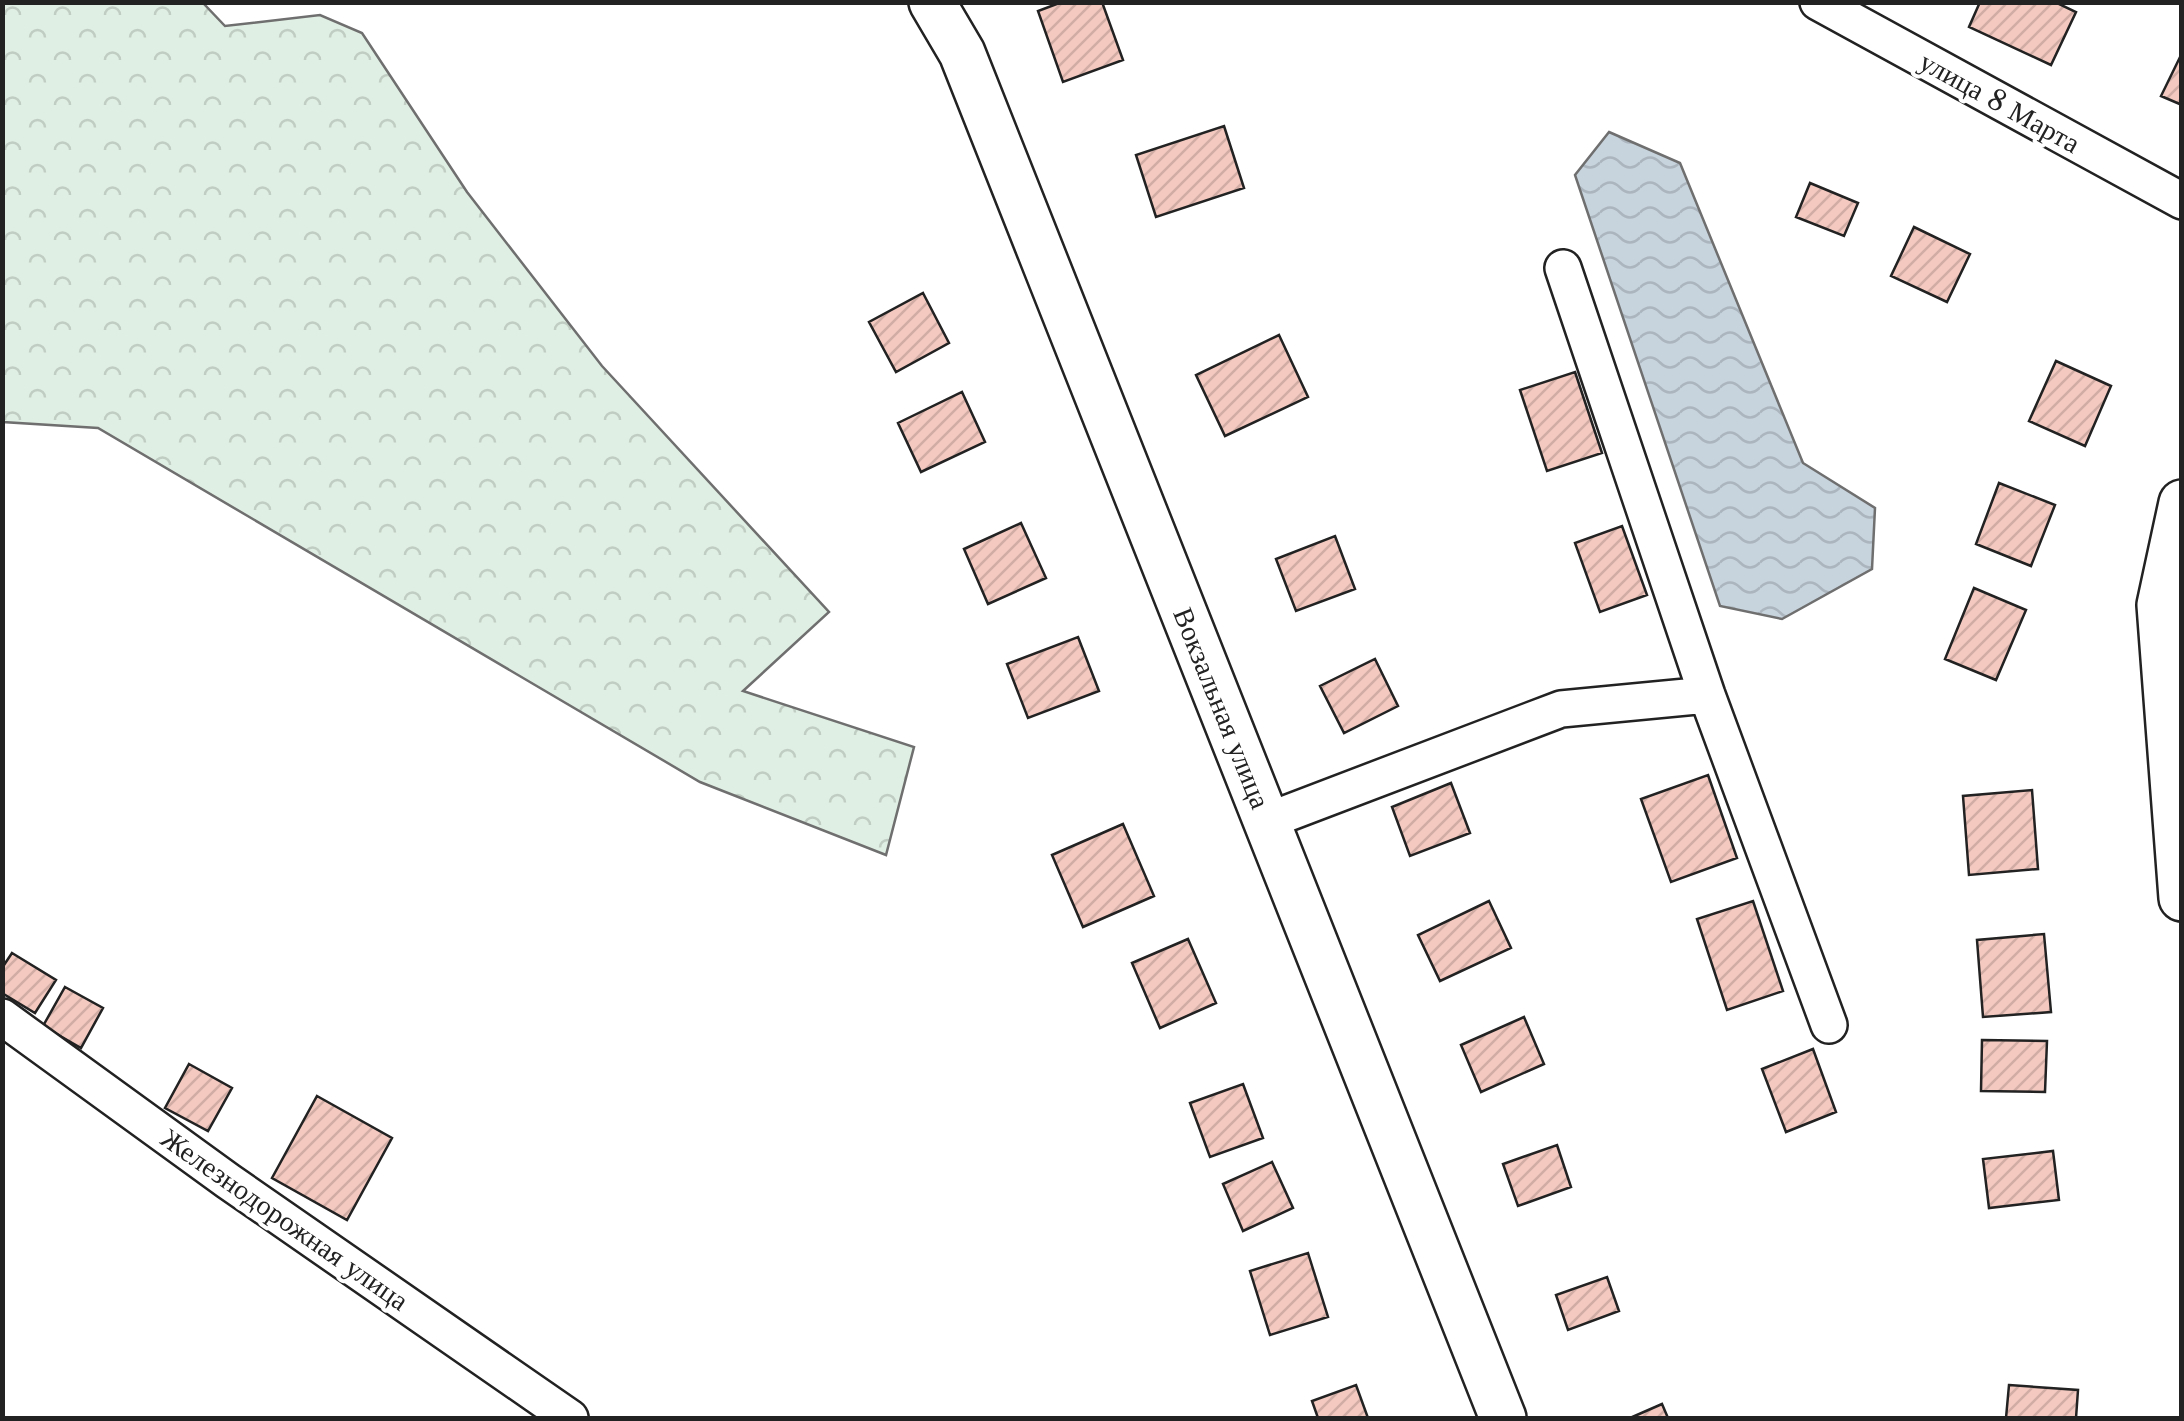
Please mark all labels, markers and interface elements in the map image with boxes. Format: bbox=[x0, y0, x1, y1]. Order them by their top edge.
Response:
street label: улица 8 Марта bbox=[1913, 44, 2087, 161]
street label: Вокзальная улица bbox=[1165, 602, 1278, 814]
street label: Железнодорожная улица bbox=[154, 1121, 416, 1319]

